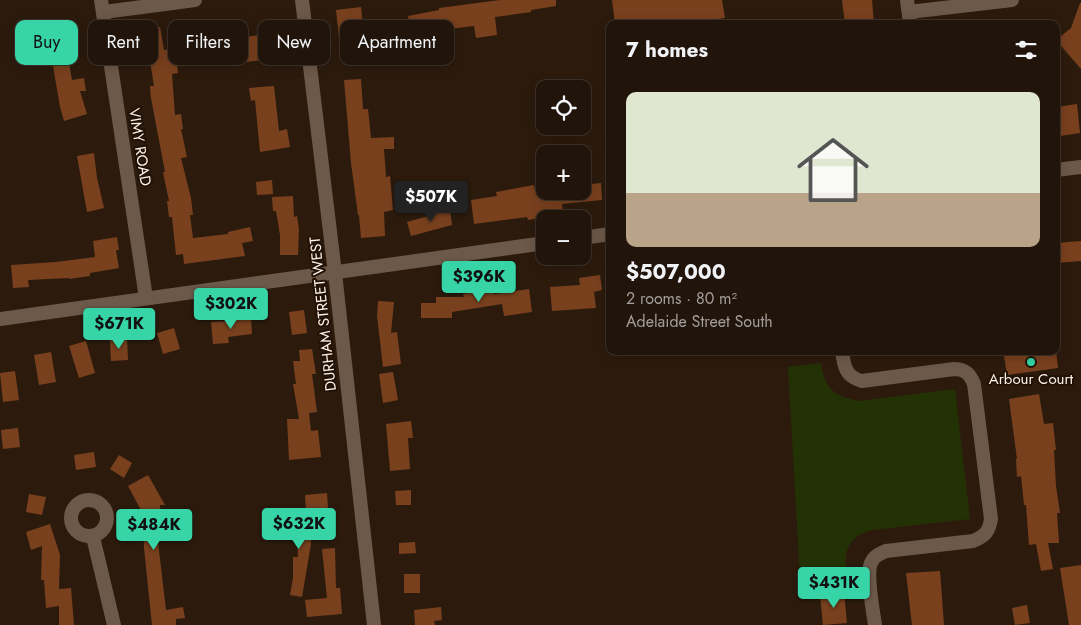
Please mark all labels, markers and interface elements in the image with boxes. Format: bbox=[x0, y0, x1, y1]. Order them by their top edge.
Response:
chip: Buy bbox=[15, 20, 78, 65]
chip: Rent bbox=[88, 20, 158, 65]
chip: Filters bbox=[168, 20, 248, 65]
chip: New bbox=[258, 20, 330, 65]
chip: Apartment bbox=[340, 20, 454, 65]
text: 7 homes bbox=[626, 35, 708, 65]
icon: filters bbox=[1012, 36, 1040, 64]
map controls bbox=[536, 80, 591, 265]
button: locate bbox=[536, 80, 591, 135]
street label: VIMY ROAD bbox=[123, 106, 157, 188]
icon: home bbox=[788, 125, 878, 215]
button: + bbox=[536, 145, 591, 200]
pin: $507K bbox=[396, 180, 466, 223]
text: $507K bbox=[405, 185, 457, 208]
button: − bbox=[536, 210, 591, 265]
street label: DURHAM STREET WEST bbox=[304, 236, 342, 392]
text: $507,000 bbox=[626, 257, 726, 287]
pin: $396K bbox=[444, 260, 514, 303]
text: $396K bbox=[453, 265, 505, 288]
text: 2 rooms · 80 m² bbox=[626, 287, 737, 310]
pin: $302K bbox=[196, 288, 266, 330]
text: $302K bbox=[205, 292, 257, 315]
pin: $671K bbox=[84, 308, 154, 350]
text: Adelaide Street South bbox=[626, 310, 773, 333]
text: $671K bbox=[94, 312, 144, 335]
marker: Arbour Court bbox=[1025, 356, 1037, 368]
place label: Arbour Court bbox=[989, 368, 1074, 390]
pin: $484K bbox=[119, 508, 189, 551]
pin: $632K bbox=[264, 508, 334, 550]
text: $632K bbox=[273, 512, 325, 535]
text: $484K bbox=[127, 513, 181, 536]
pin: $431K bbox=[799, 566, 869, 609]
text: $431K bbox=[809, 571, 859, 594]

